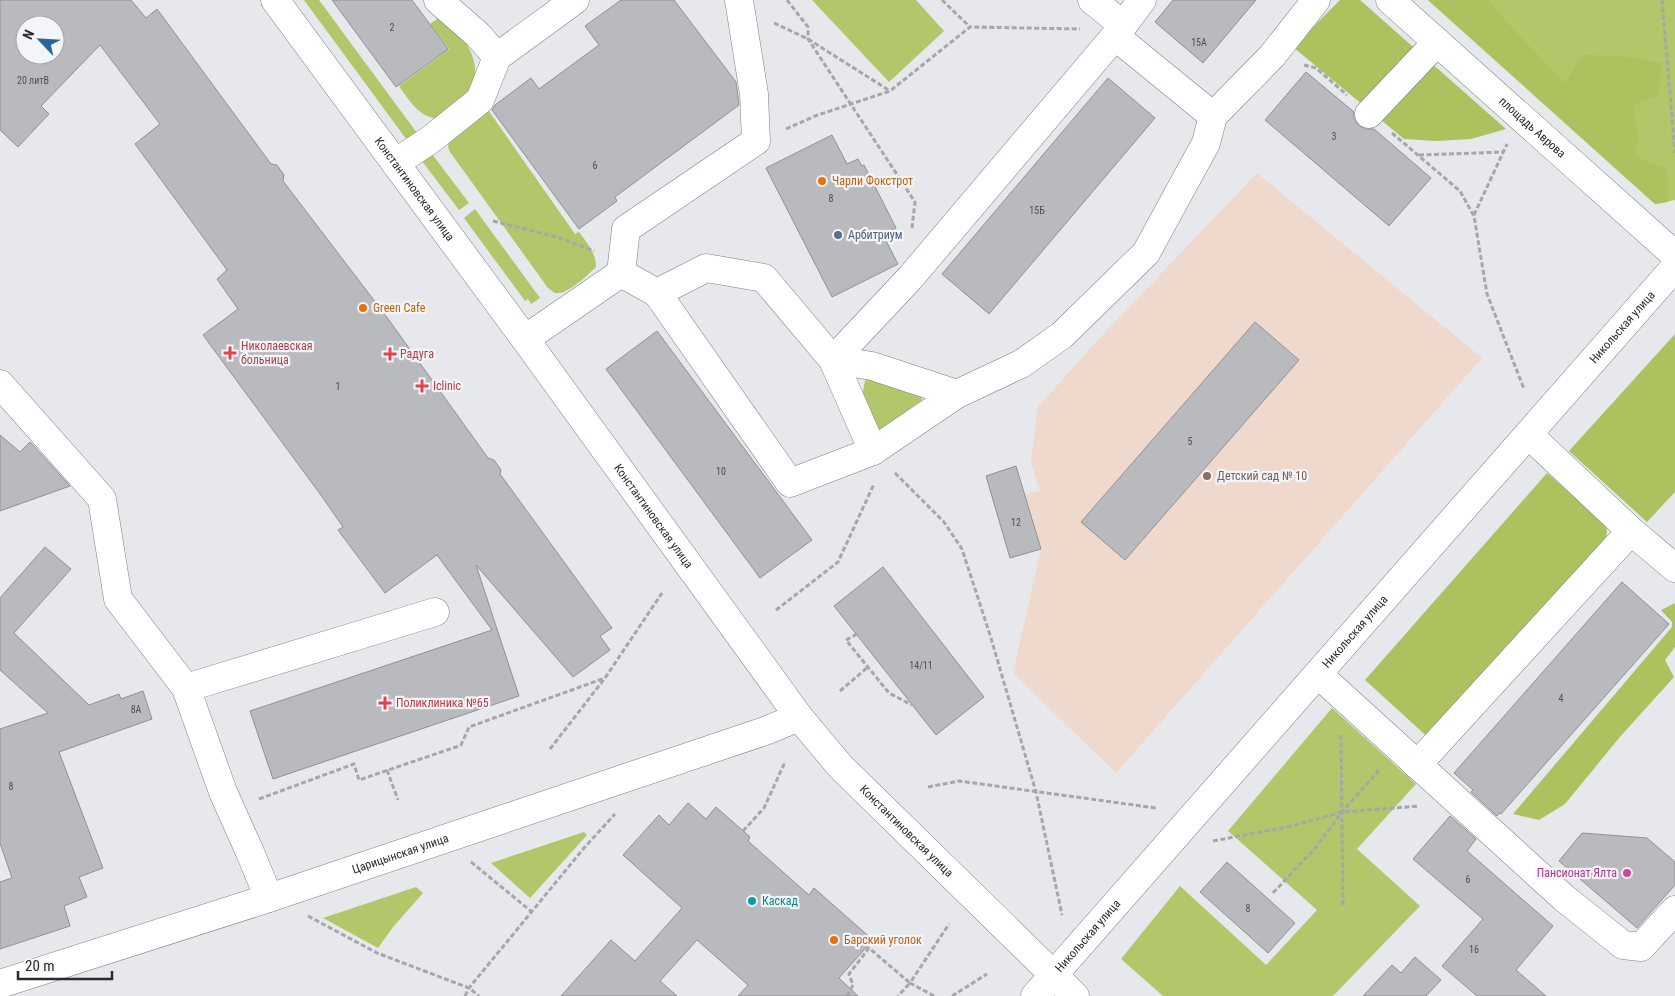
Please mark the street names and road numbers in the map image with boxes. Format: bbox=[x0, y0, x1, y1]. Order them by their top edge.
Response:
street label: площадь Аврова bbox=[1496, 94, 1569, 161]
street label: Константиновская улица bbox=[372, 135, 457, 244]
street label: Никольская улица bbox=[1587, 288, 1658, 366]
street label: Константиновская улица bbox=[611, 461, 696, 571]
street label: Никольская улица bbox=[1319, 592, 1391, 671]
street label: Константиновская улица bbox=[857, 782, 956, 880]
street label: Царицынская улица bbox=[350, 831, 451, 876]
street label: Никольская улица bbox=[1052, 897, 1123, 975]

